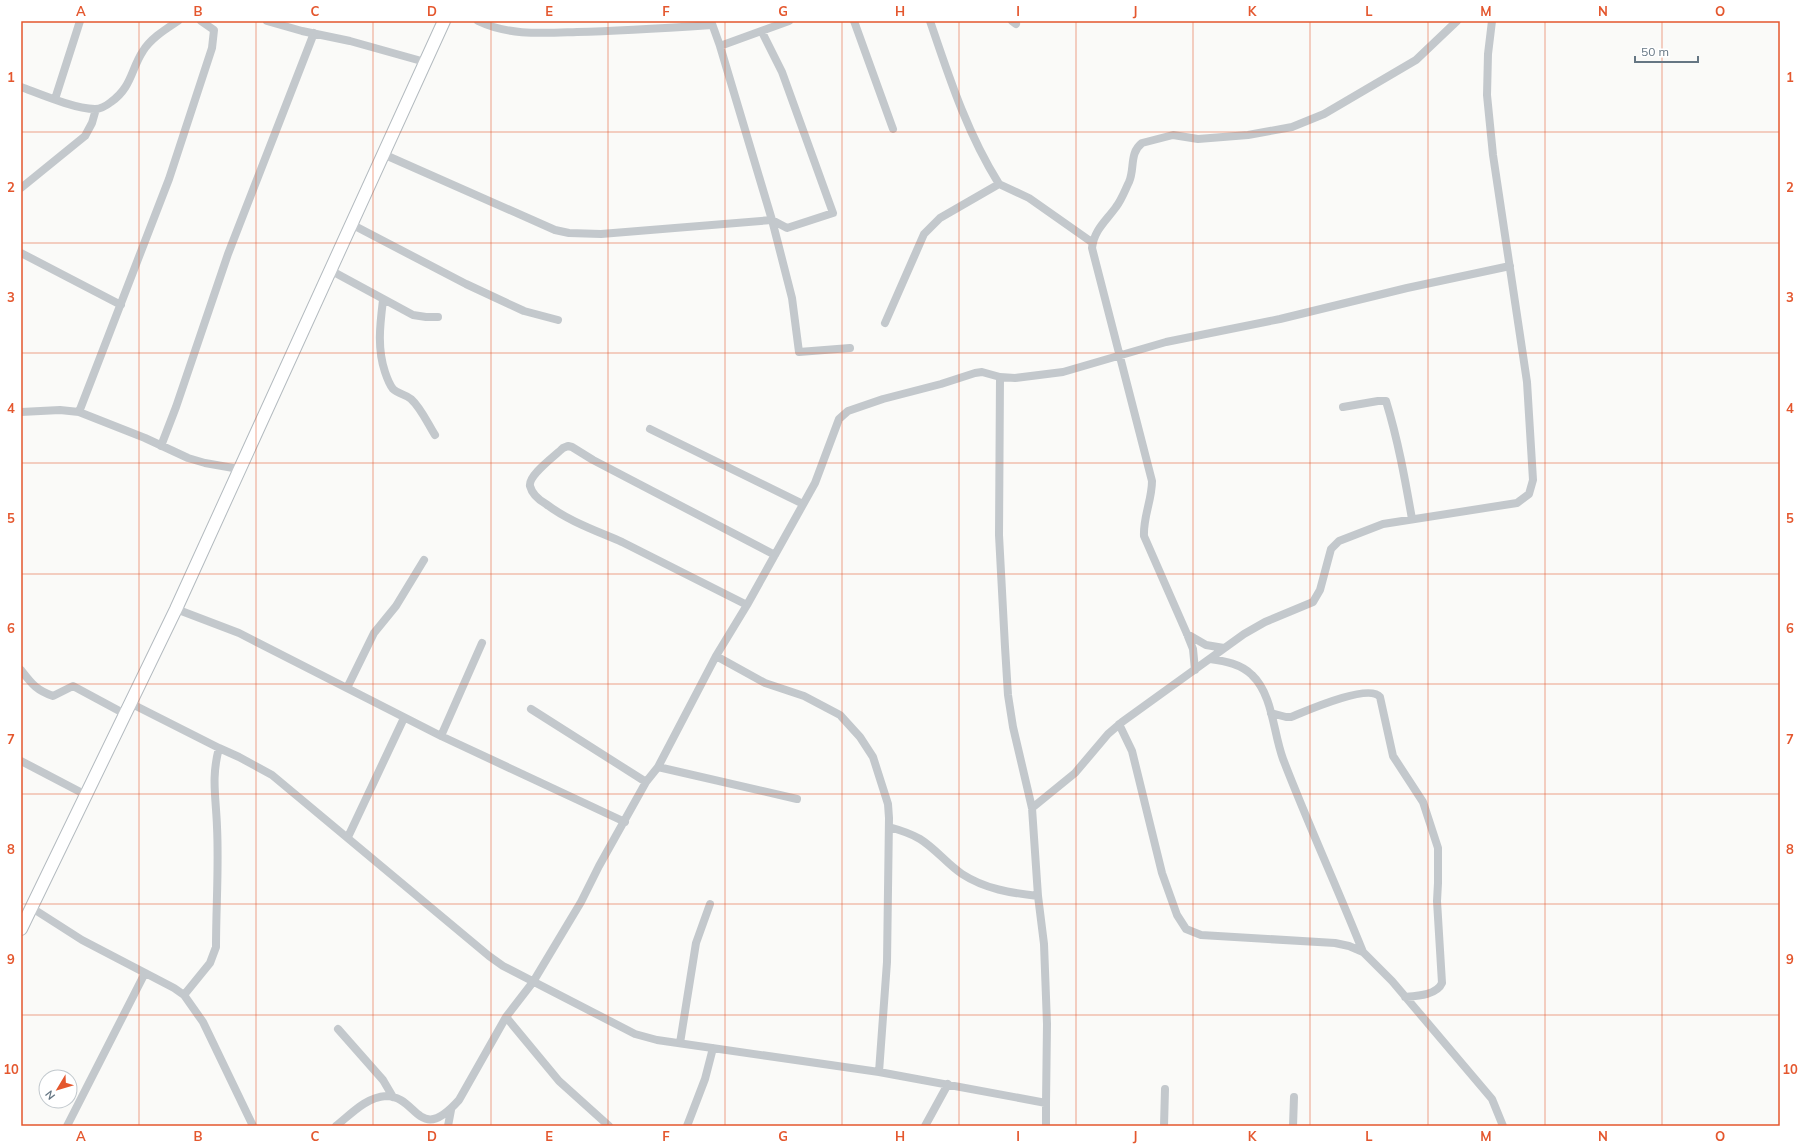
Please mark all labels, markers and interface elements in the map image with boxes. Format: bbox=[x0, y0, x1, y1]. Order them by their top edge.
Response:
text: A bbox=[76, 3, 86, 19]
text: B bbox=[194, 3, 203, 19]
text: C bbox=[311, 3, 320, 19]
text: D bbox=[427, 3, 437, 19]
text: E bbox=[545, 3, 553, 19]
text: F bbox=[662, 3, 670, 19]
text: G bbox=[778, 3, 788, 19]
text: H bbox=[895, 3, 905, 19]
text: I bbox=[1016, 3, 1020, 19]
text: J bbox=[1133, 3, 1137, 19]
text: K bbox=[1248, 3, 1258, 19]
text: L bbox=[1365, 3, 1373, 19]
text: M bbox=[1480, 3, 1492, 19]
text: N bbox=[1598, 3, 1608, 19]
text: O bbox=[1715, 3, 1725, 19]
scale bar bbox=[1635, 38, 1698, 64]
text: 50 m bbox=[1641, 44, 1669, 59]
text: 1 bbox=[7, 69, 15, 85]
text: 1 bbox=[1786, 69, 1794, 85]
text: 2 bbox=[7, 179, 15, 195]
text: 2 bbox=[1786, 179, 1794, 195]
text: 3 bbox=[7, 289, 15, 305]
text: 3 bbox=[1786, 289, 1794, 305]
text: 4 bbox=[7, 400, 15, 416]
text: 4 bbox=[1786, 400, 1794, 416]
text: 5 bbox=[7, 510, 15, 526]
text: 5 bbox=[1786, 510, 1794, 526]
text: 6 bbox=[7, 620, 15, 636]
text: 6 bbox=[1786, 620, 1794, 636]
text: 7 bbox=[7, 731, 15, 747]
text: 7 bbox=[1786, 731, 1794, 747]
text: 8 bbox=[7, 841, 15, 857]
text: 8 bbox=[1786, 841, 1794, 857]
text: 9 bbox=[7, 951, 15, 967]
text: 9 bbox=[1786, 951, 1794, 967]
text: 10 bbox=[3, 1061, 19, 1077]
text: 10 bbox=[1782, 1061, 1798, 1077]
north arrow bbox=[38, 1069, 78, 1109]
text: N bbox=[42, 1088, 58, 1103]
text: A bbox=[76, 1128, 86, 1144]
text: B bbox=[194, 1128, 203, 1144]
text: C bbox=[311, 1128, 320, 1144]
text: D bbox=[427, 1128, 437, 1144]
text: E bbox=[545, 1128, 553, 1144]
text: F bbox=[662, 1128, 670, 1144]
text: G bbox=[778, 1128, 788, 1144]
text: H bbox=[895, 1128, 905, 1144]
text: I bbox=[1016, 1128, 1020, 1144]
text: J bbox=[1133, 1128, 1137, 1144]
text: K bbox=[1248, 1128, 1258, 1144]
text: L bbox=[1365, 1128, 1373, 1144]
text: M bbox=[1480, 1128, 1492, 1144]
text: N bbox=[1598, 1128, 1608, 1144]
text: O bbox=[1715, 1128, 1725, 1144]

